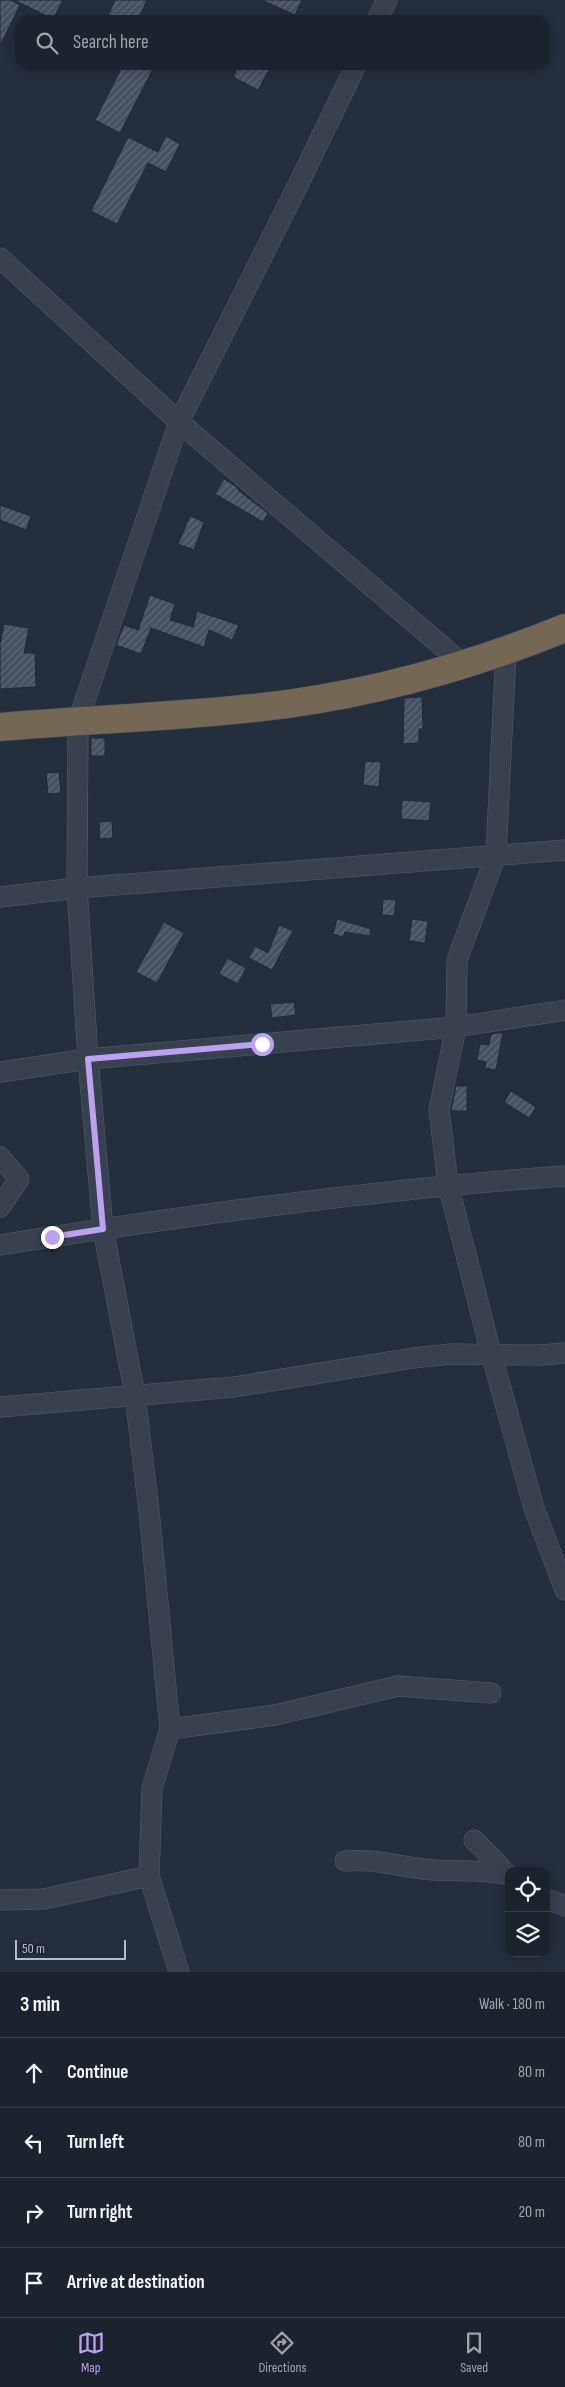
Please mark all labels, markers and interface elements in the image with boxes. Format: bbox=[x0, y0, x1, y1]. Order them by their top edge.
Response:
search box bbox=[15, 15, 550, 70]
icon: search bbox=[33, 29, 61, 57]
text: Search here bbox=[73, 31, 149, 54]
route start bbox=[251, 1033, 274, 1056]
route end bbox=[41, 1226, 64, 1249]
map controls bbox=[505, 1867, 550, 1957]
button: locate bbox=[505, 1867, 550, 1912]
button: layers bbox=[505, 1912, 550, 1957]
scale bar bbox=[15, 1937, 126, 1960]
text: 50 m bbox=[22, 1940, 45, 1957]
text: 3 min bbox=[20, 1992, 60, 2017]
text: Walk · 180 m bbox=[479, 1995, 545, 2014]
icon: ahead bbox=[20, 2059, 48, 2087]
text: Continue bbox=[67, 2061, 128, 2084]
text: 80 m bbox=[518, 2063, 545, 2082]
icon: left bbox=[20, 2129, 48, 2157]
text: Turn left bbox=[67, 2131, 124, 2154]
text: 80 m bbox=[518, 2133, 545, 2152]
icon: right bbox=[20, 2199, 48, 2227]
text: Turn right bbox=[67, 2201, 132, 2224]
text: 20 m bbox=[518, 2203, 545, 2222]
icon: arrive bbox=[20, 2269, 48, 2297]
text: Arrive at destination bbox=[67, 2271, 205, 2294]
tab: Map bbox=[77, 2329, 105, 2376]
tab: Directions bbox=[258, 2329, 307, 2376]
tab: Saved bbox=[460, 2329, 488, 2376]

